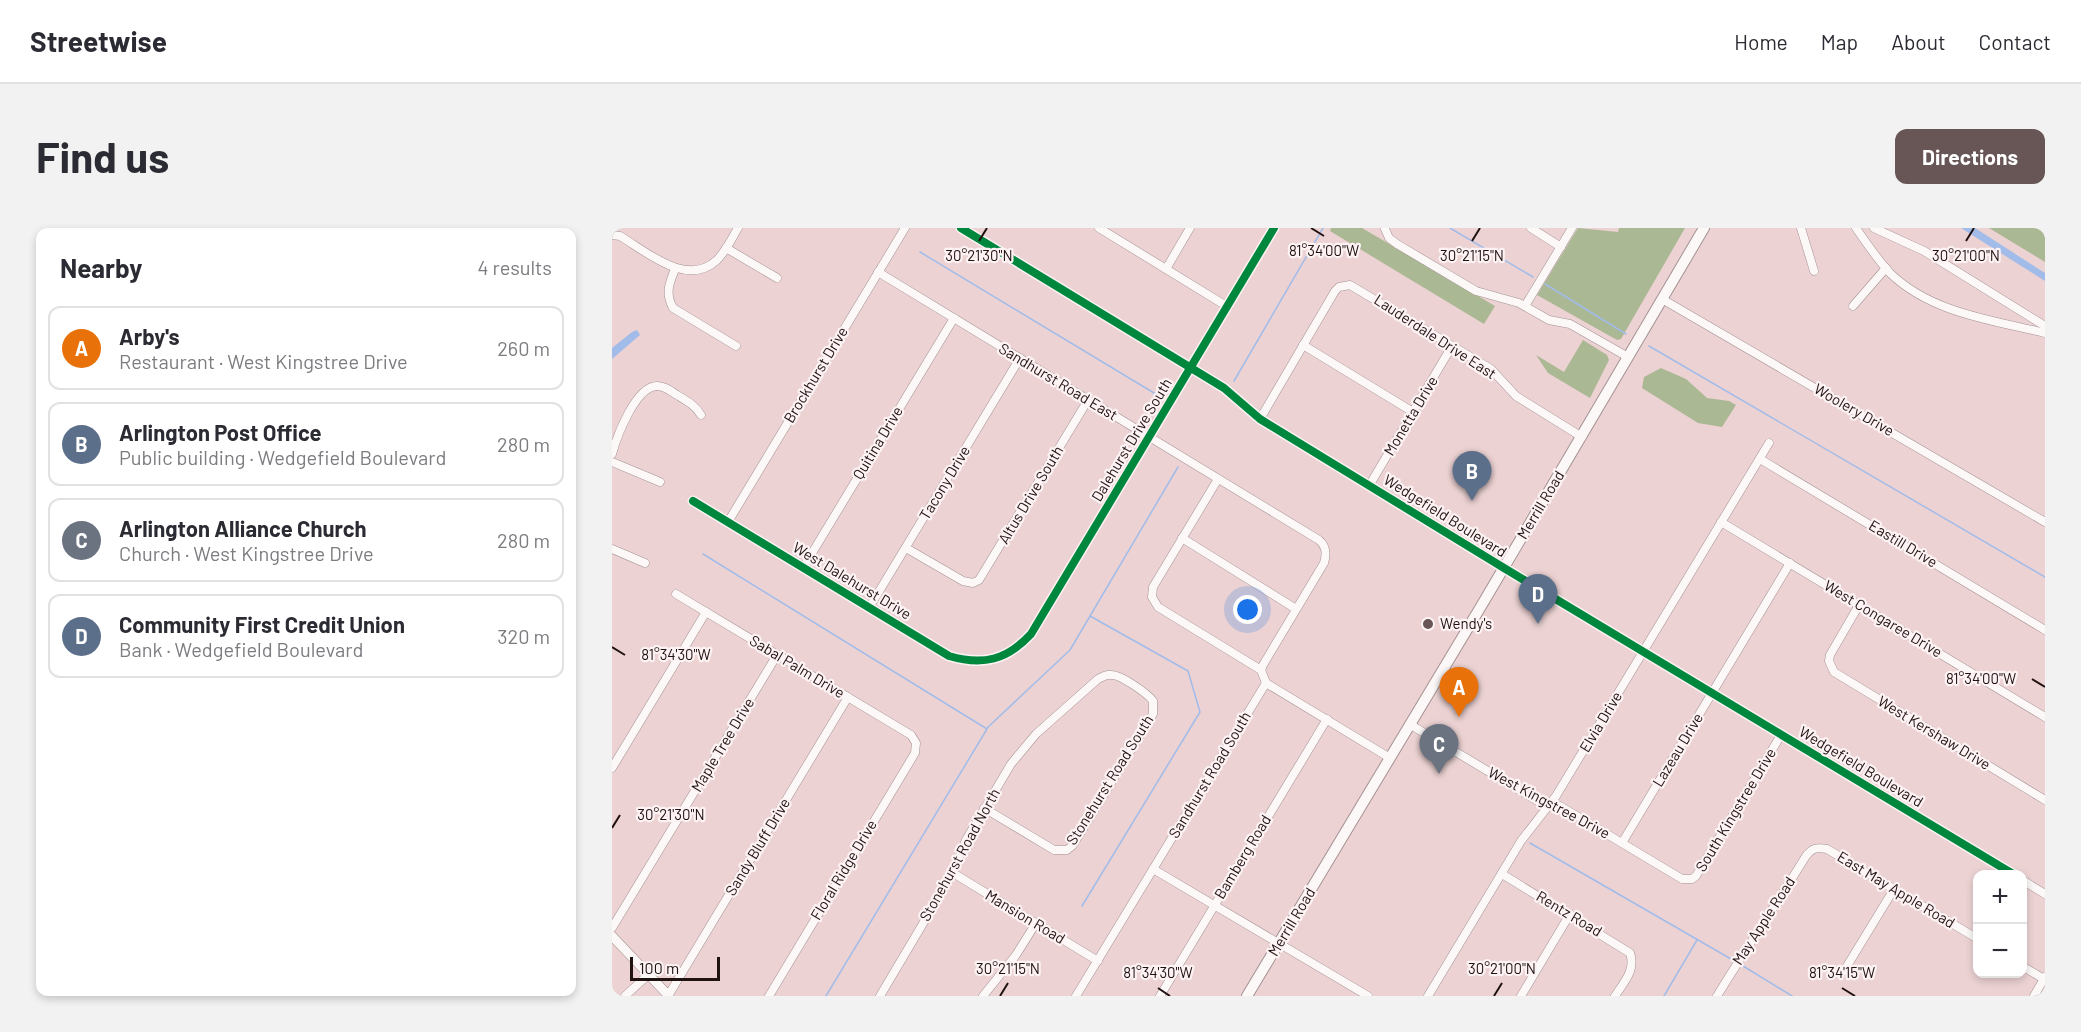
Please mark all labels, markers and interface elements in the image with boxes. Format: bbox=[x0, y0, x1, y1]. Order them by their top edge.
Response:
text: Streetwise bbox=[30, 24, 167, 58]
text: Home bbox=[1734, 29, 1788, 54]
text: Map bbox=[1821, 29, 1858, 54]
text: About bbox=[1891, 29, 1946, 54]
text: Contact bbox=[1979, 29, 2051, 54]
button: Directions bbox=[1895, 129, 2045, 184]
text: Find us bbox=[36, 131, 169, 181]
text: 81°34'00"W bbox=[1289, 241, 1359, 259]
text: 30°21'30"N bbox=[945, 246, 1013, 264]
text: 30°21'15"N bbox=[1440, 246, 1504, 264]
text: 30°21'00"N bbox=[1932, 246, 2000, 264]
text: Nearby bbox=[60, 252, 142, 283]
text: 4 results bbox=[477, 255, 552, 279]
street label: Lauderdale Drive East bbox=[1371, 290, 1500, 382]
text: Arby's bbox=[119, 323, 179, 349]
street label: Brockhurst Drive bbox=[779, 323, 851, 426]
text: A bbox=[75, 336, 88, 360]
text: 260 m bbox=[497, 336, 550, 360]
street label: Sandhurst Road East bbox=[996, 339, 1121, 424]
text: Restaurant · West Kingstree Drive bbox=[119, 349, 408, 373]
street label: Monetta Drive bbox=[1379, 372, 1441, 459]
street label: Dalehurst Drive South bbox=[1087, 375, 1175, 504]
street label: Woolery Drive bbox=[1811, 379, 1898, 439]
street label: Quitina Drive bbox=[848, 403, 906, 482]
text: Arlington Post Office bbox=[119, 419, 322, 445]
text: B bbox=[75, 432, 88, 456]
text: 280 m bbox=[497, 432, 550, 456]
street label: Tacony Drive bbox=[915, 442, 973, 523]
street label: Altus Drive South bbox=[994, 442, 1066, 547]
text: Public building · Wedgefield Boulevard bbox=[119, 445, 446, 469]
pin: B bbox=[1452, 452, 1492, 501]
street label: Merrill Road bbox=[1513, 467, 1568, 542]
street label: Wedgefield Boulevard bbox=[1380, 471, 1510, 561]
text: Arlington Alliance Church bbox=[119, 515, 367, 541]
street label: Eastill Drive bbox=[1866, 516, 1941, 571]
text: C bbox=[75, 528, 88, 552]
text: 280 m bbox=[497, 528, 550, 552]
street label: West Dalehurst Drive bbox=[790, 538, 915, 623]
text: Church · West Kingstree Drive bbox=[119, 541, 374, 565]
pin: D bbox=[1518, 574, 1558, 624]
street label: West Congaree Drive bbox=[1821, 576, 1946, 661]
your location bbox=[1233, 595, 1262, 624]
text: Community First Credit Union bbox=[119, 611, 405, 637]
place label: Wendy's bbox=[1440, 614, 1492, 632]
marker: Wendy's bbox=[1421, 617, 1435, 631]
text: D bbox=[75, 624, 88, 648]
text: 320 m bbox=[497, 624, 550, 648]
street label: Sabal Palm Drive bbox=[747, 631, 848, 702]
text: Bank · Wedgefield Boulevard bbox=[119, 637, 363, 661]
text: 81°34'30"W bbox=[641, 645, 711, 663]
pin: A bbox=[1440, 668, 1478, 717]
text: 81°34'00"W bbox=[1946, 669, 2016, 687]
street label: Elvia Drive bbox=[1575, 688, 1625, 755]
street label: West Kershaw Drive bbox=[1875, 691, 1994, 773]
street label: Maple Tree Drive bbox=[687, 694, 757, 795]
street label: Sandhurst Road South bbox=[1164, 708, 1254, 841]
street label: Lazeau Drive bbox=[1648, 709, 1706, 790]
street label: Stonehurst Road South bbox=[1062, 711, 1157, 848]
street label: Wedgefield Boulevard bbox=[1796, 722, 1927, 810]
pin: C bbox=[1420, 724, 1458, 774]
street label: South Kingstree Drive bbox=[1691, 744, 1779, 875]
street label: West Kingstree Drive bbox=[1485, 762, 1613, 842]
street label: Stonehurst Road North bbox=[915, 785, 1003, 924]
street label: Sandy Bluff Drive bbox=[721, 794, 793, 898]
text: 30°21'30"N bbox=[637, 805, 705, 823]
street label: Bamberg Road bbox=[1210, 811, 1274, 902]
street label: Floral Ridge Drive bbox=[806, 816, 880, 923]
street label: East May Apple Road bbox=[1834, 847, 1959, 931]
map controls bbox=[1973, 870, 2027, 978]
button: + bbox=[1973, 870, 2027, 924]
street label: May Apple Road bbox=[1728, 873, 1798, 968]
street label: Merrill Road bbox=[1264, 884, 1319, 959]
street label: Mansion Road bbox=[982, 885, 1069, 947]
street label: Rentz Road bbox=[1533, 886, 1606, 940]
button: − bbox=[1973, 924, 2027, 978]
scale bar bbox=[630, 954, 720, 982]
text: 100 m bbox=[639, 958, 679, 977]
text: 30°21'15"N bbox=[976, 959, 1040, 977]
text: 30°21'00"N bbox=[1468, 959, 1536, 977]
text: 81°34'30"W bbox=[1123, 963, 1193, 981]
text: 81°34'15"W bbox=[1809, 963, 1875, 981]

